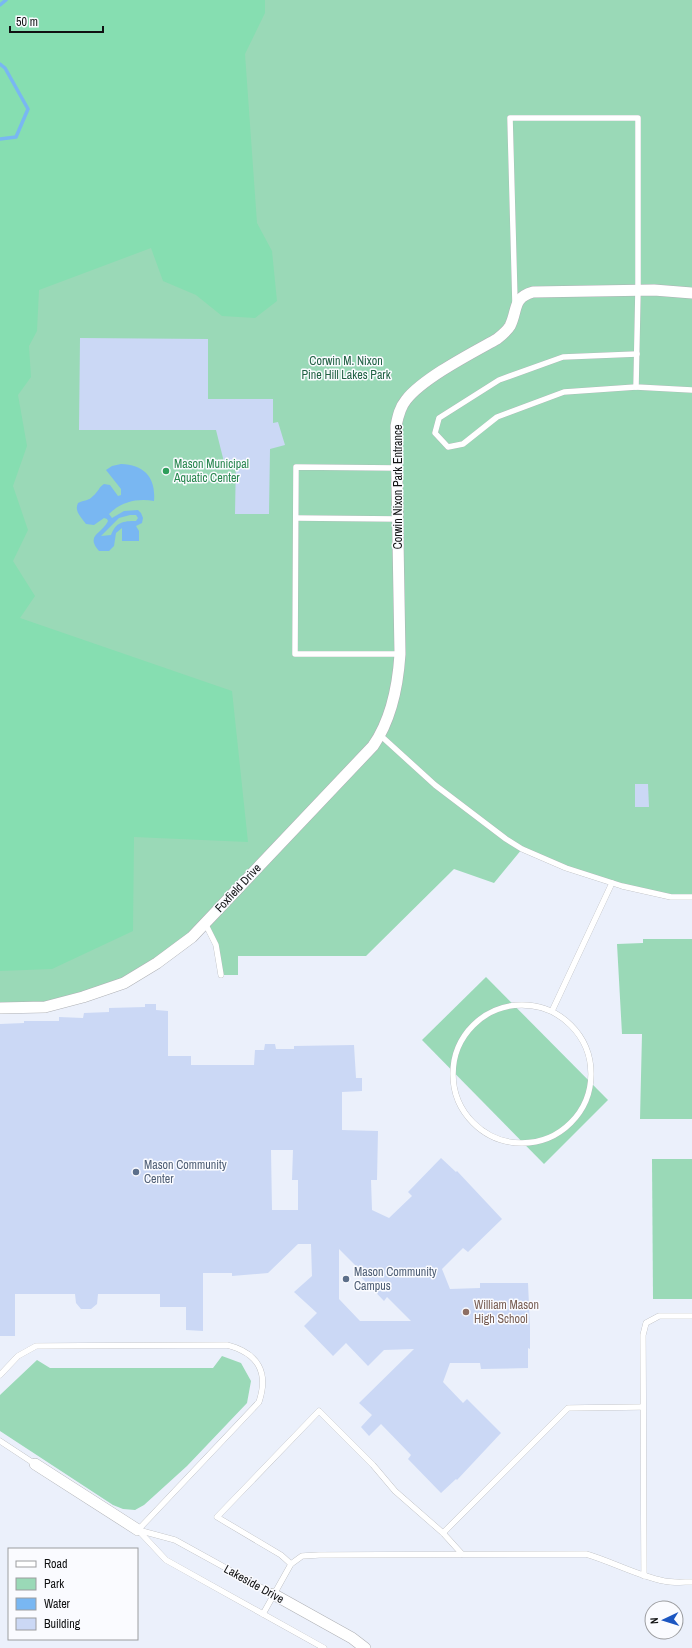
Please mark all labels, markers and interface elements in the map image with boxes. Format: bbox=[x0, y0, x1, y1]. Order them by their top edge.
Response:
scale bar bbox=[10, 8, 103, 34]
text: 50 m bbox=[16, 14, 38, 30]
park label: Corwin M. Nixon Pine Hill Lakes Park bbox=[301, 353, 391, 383]
street label: Corwin Nixon Park Entrance bbox=[390, 425, 406, 549]
place label: Mason Municipal Aquatic Center bbox=[173, 456, 249, 486]
marker: Mason Municipal Aquatic Center bbox=[161, 466, 171, 476]
street label: Foxfield Drive bbox=[211, 860, 265, 916]
place label: Mason Community Center bbox=[144, 1157, 227, 1187]
marker: Mason Community Center bbox=[131, 1167, 141, 1177]
place label: Mason Community Campus bbox=[354, 1264, 437, 1294]
marker: Mason Community Campus bbox=[341, 1274, 351, 1284]
place label: William Mason High School bbox=[474, 1297, 539, 1327]
marker: William Mason High School bbox=[461, 1307, 471, 1317]
legend bbox=[8, 1548, 138, 1640]
text: Road bbox=[44, 1556, 68, 1572]
street label: Lakeside Drive bbox=[221, 1561, 287, 1607]
text: Park bbox=[44, 1576, 64, 1592]
text: Water bbox=[44, 1596, 71, 1612]
north arrow bbox=[644, 1600, 684, 1640]
text: Building bbox=[44, 1616, 81, 1632]
text: N bbox=[647, 1617, 661, 1624]

